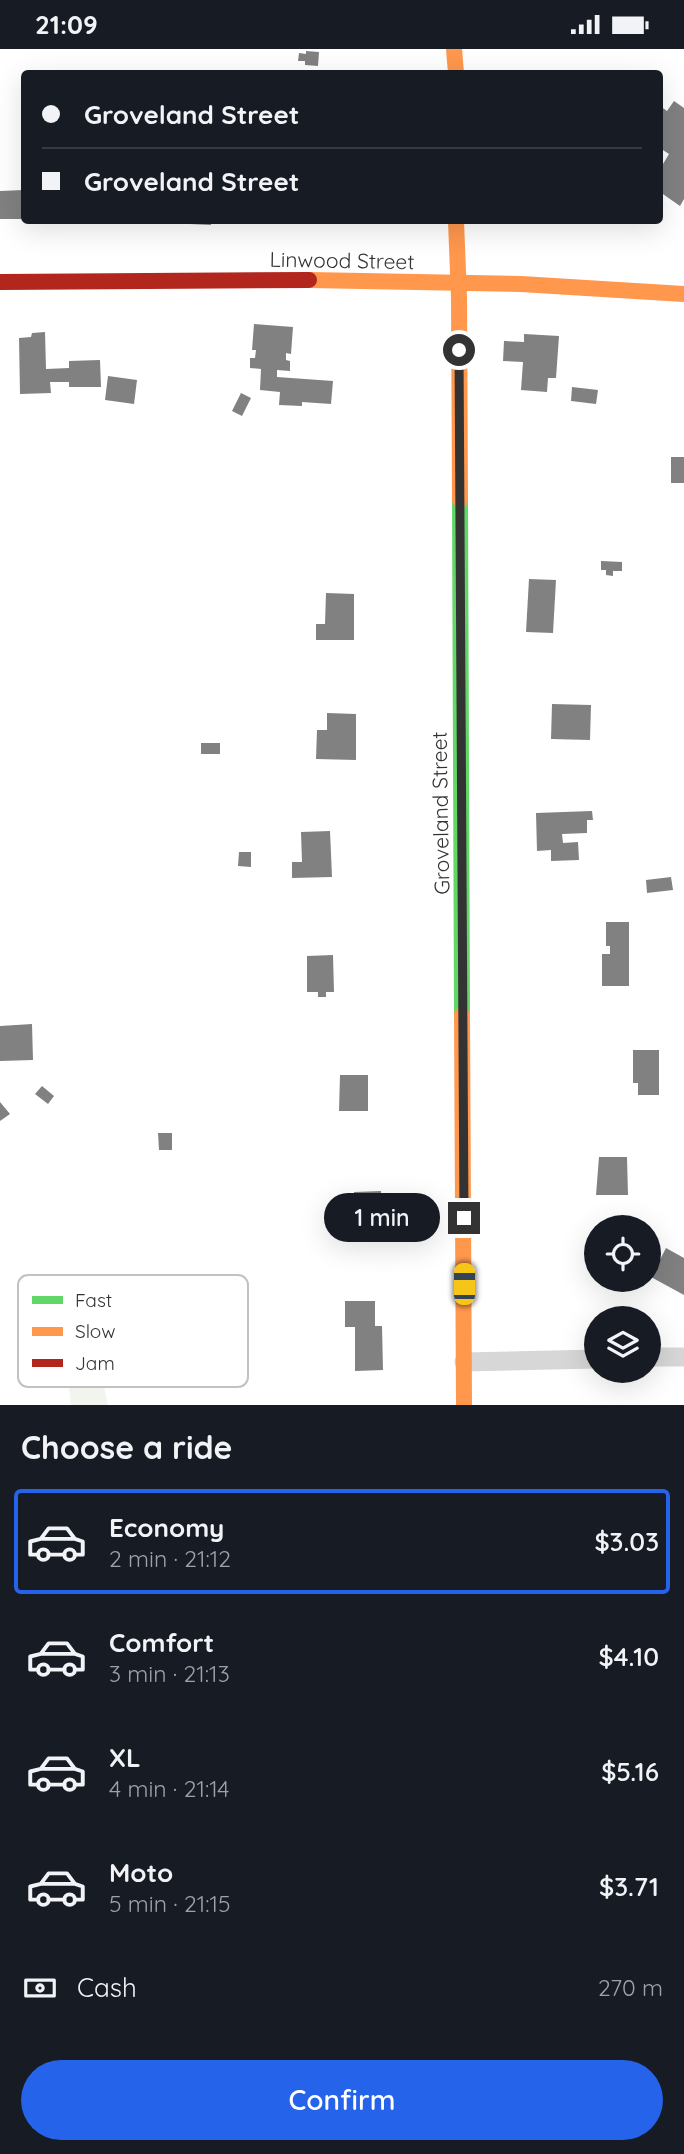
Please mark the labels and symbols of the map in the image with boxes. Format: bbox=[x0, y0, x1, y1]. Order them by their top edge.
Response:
street label: Linwood Street bbox=[269, 246, 415, 274]
route start bbox=[443, 334, 475, 366]
street label: Groveland Street bbox=[426, 731, 454, 895]
callout: 1 min bbox=[324, 1193, 440, 1243]
route end bbox=[448, 1202, 480, 1234]
car bbox=[454, 1263, 475, 1305]
legend bbox=[18, 1275, 248, 1387]
text: Fast bbox=[75, 1288, 112, 1312]
text: Slow bbox=[75, 1319, 116, 1343]
text: Jam bbox=[75, 1351, 115, 1375]

